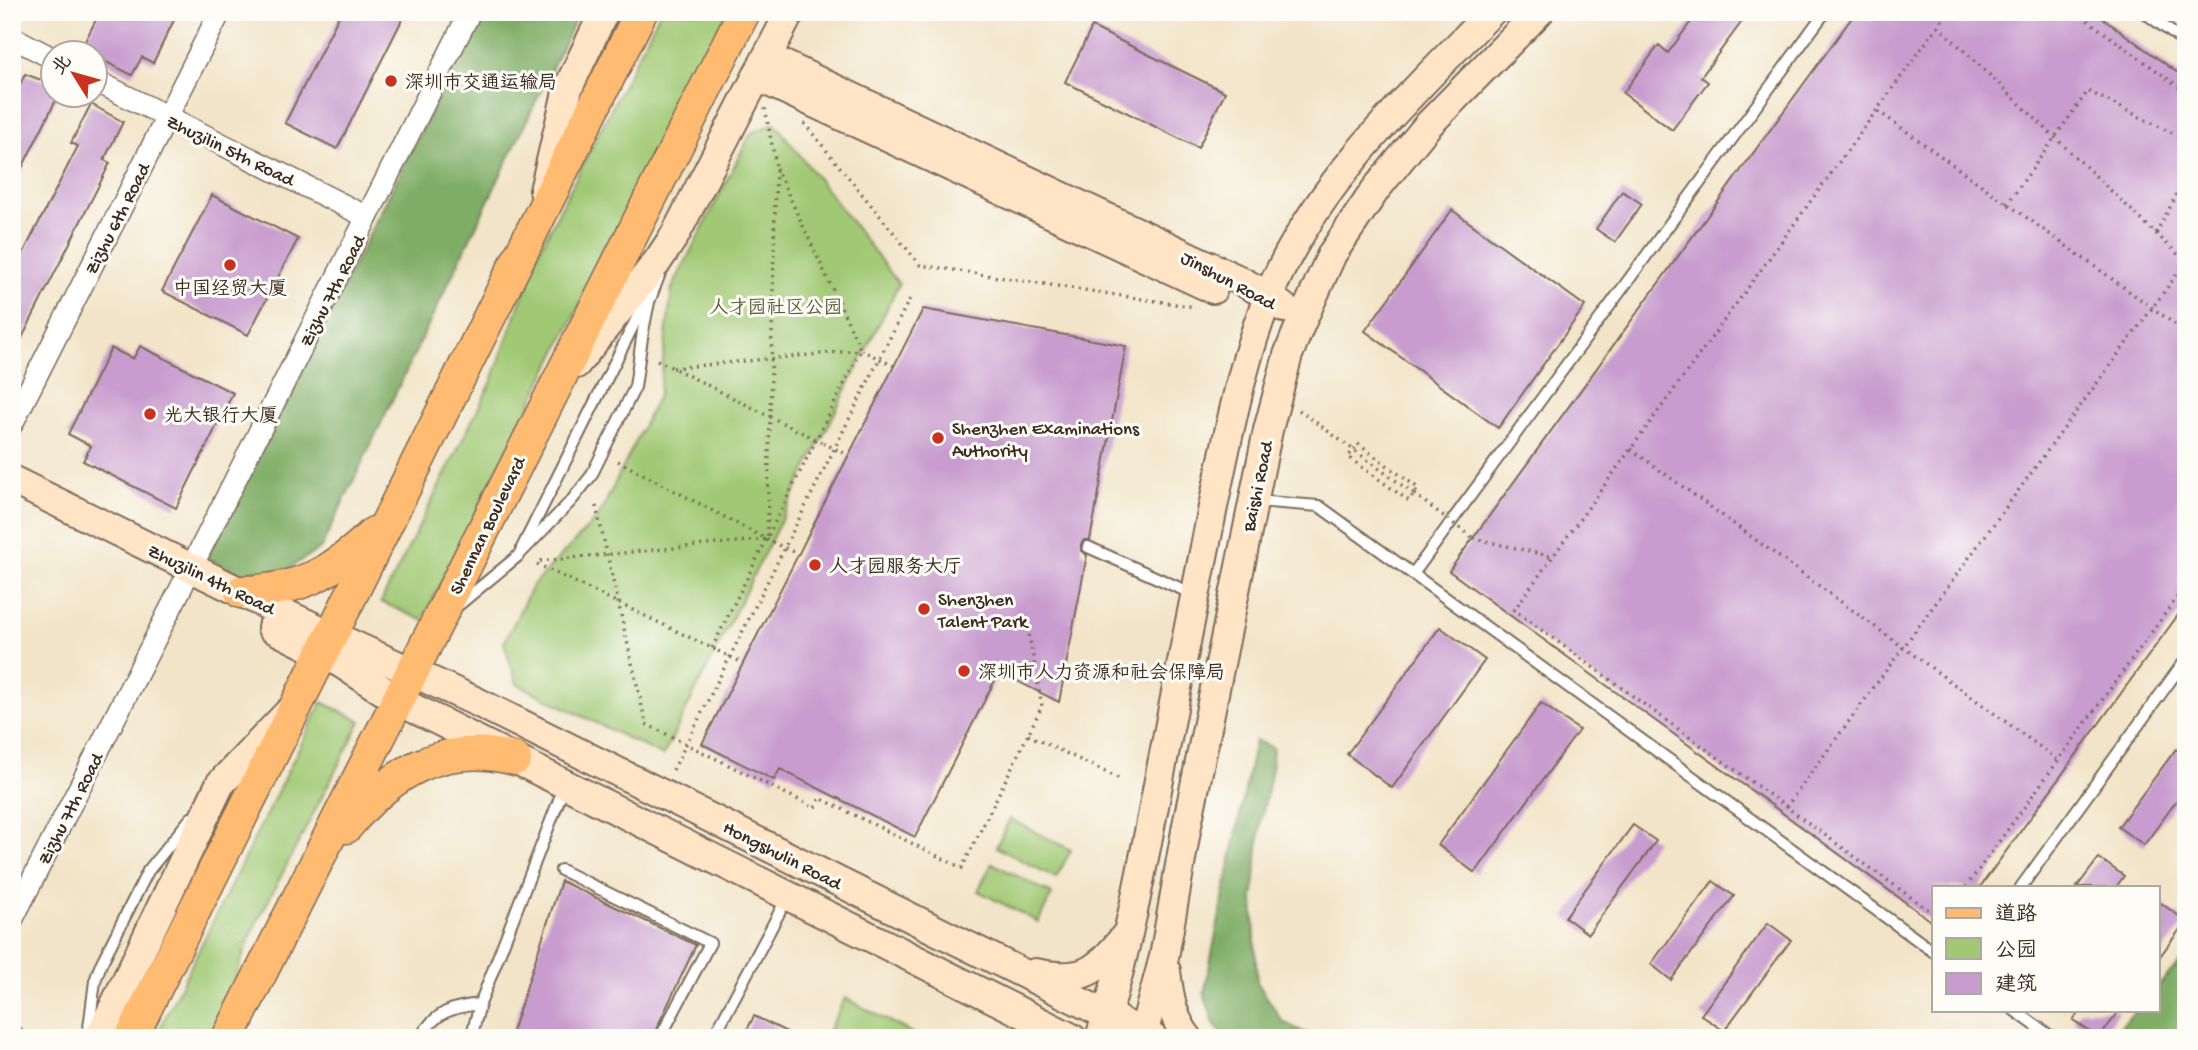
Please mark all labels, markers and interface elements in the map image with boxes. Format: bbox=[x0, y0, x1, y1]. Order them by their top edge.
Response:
north arrow bbox=[38, 38, 108, 108]
text: 北 bbox=[48, 51, 78, 80]
place label: 深圳市交通运输局 bbox=[405, 72, 557, 96]
marker: 深圳市交通运输局 bbox=[383, 73, 399, 89]
street label: Zhuzilin 5th Road bbox=[162, 111, 299, 194]
street label: Zizhu 6th Road bbox=[81, 158, 158, 279]
street label: Zizhu 7th Road bbox=[296, 230, 373, 351]
street label: Jinshun Road bbox=[1176, 247, 1280, 318]
marker: 中国经贸大厦 bbox=[222, 257, 238, 273]
place label: 中国经贸大厦 bbox=[173, 278, 287, 302]
park label: 人才园社区公园 bbox=[709, 297, 843, 321]
place label: 光大银行大厦 bbox=[164, 405, 278, 429]
marker: 光大银行大厦 bbox=[142, 406, 158, 422]
place label: Shenzhen Examinations Authority bbox=[952, 419, 1140, 464]
marker: Shenzhen Examinations Authority bbox=[930, 430, 946, 446]
street label: Baishi Road bbox=[1238, 438, 1281, 535]
street label: Shennan Boulevard bbox=[446, 452, 533, 599]
street label: Zhuzilin 4th Road bbox=[143, 540, 280, 623]
place label: 人才园服务大厅 bbox=[829, 556, 962, 580]
marker: 人才园服务大厅 bbox=[807, 557, 823, 573]
place label: Shenzhen Talent Park bbox=[937, 590, 1029, 635]
marker: Shenzhen Talent Park bbox=[916, 601, 932, 617]
place label: 深圳市人力资源和社会保障局 bbox=[978, 662, 1225, 686]
marker: 深圳市人力资源和社会保障局 bbox=[956, 663, 972, 679]
street label: Zizhu 7th Road bbox=[34, 748, 111, 869]
street label: Hongshulin Road bbox=[718, 817, 846, 898]
legend bbox=[1932, 886, 2160, 1012]
text: 道路 bbox=[1995, 902, 2037, 929]
text: 公园 bbox=[1995, 939, 2037, 965]
text: 建筑 bbox=[1995, 973, 2037, 999]

